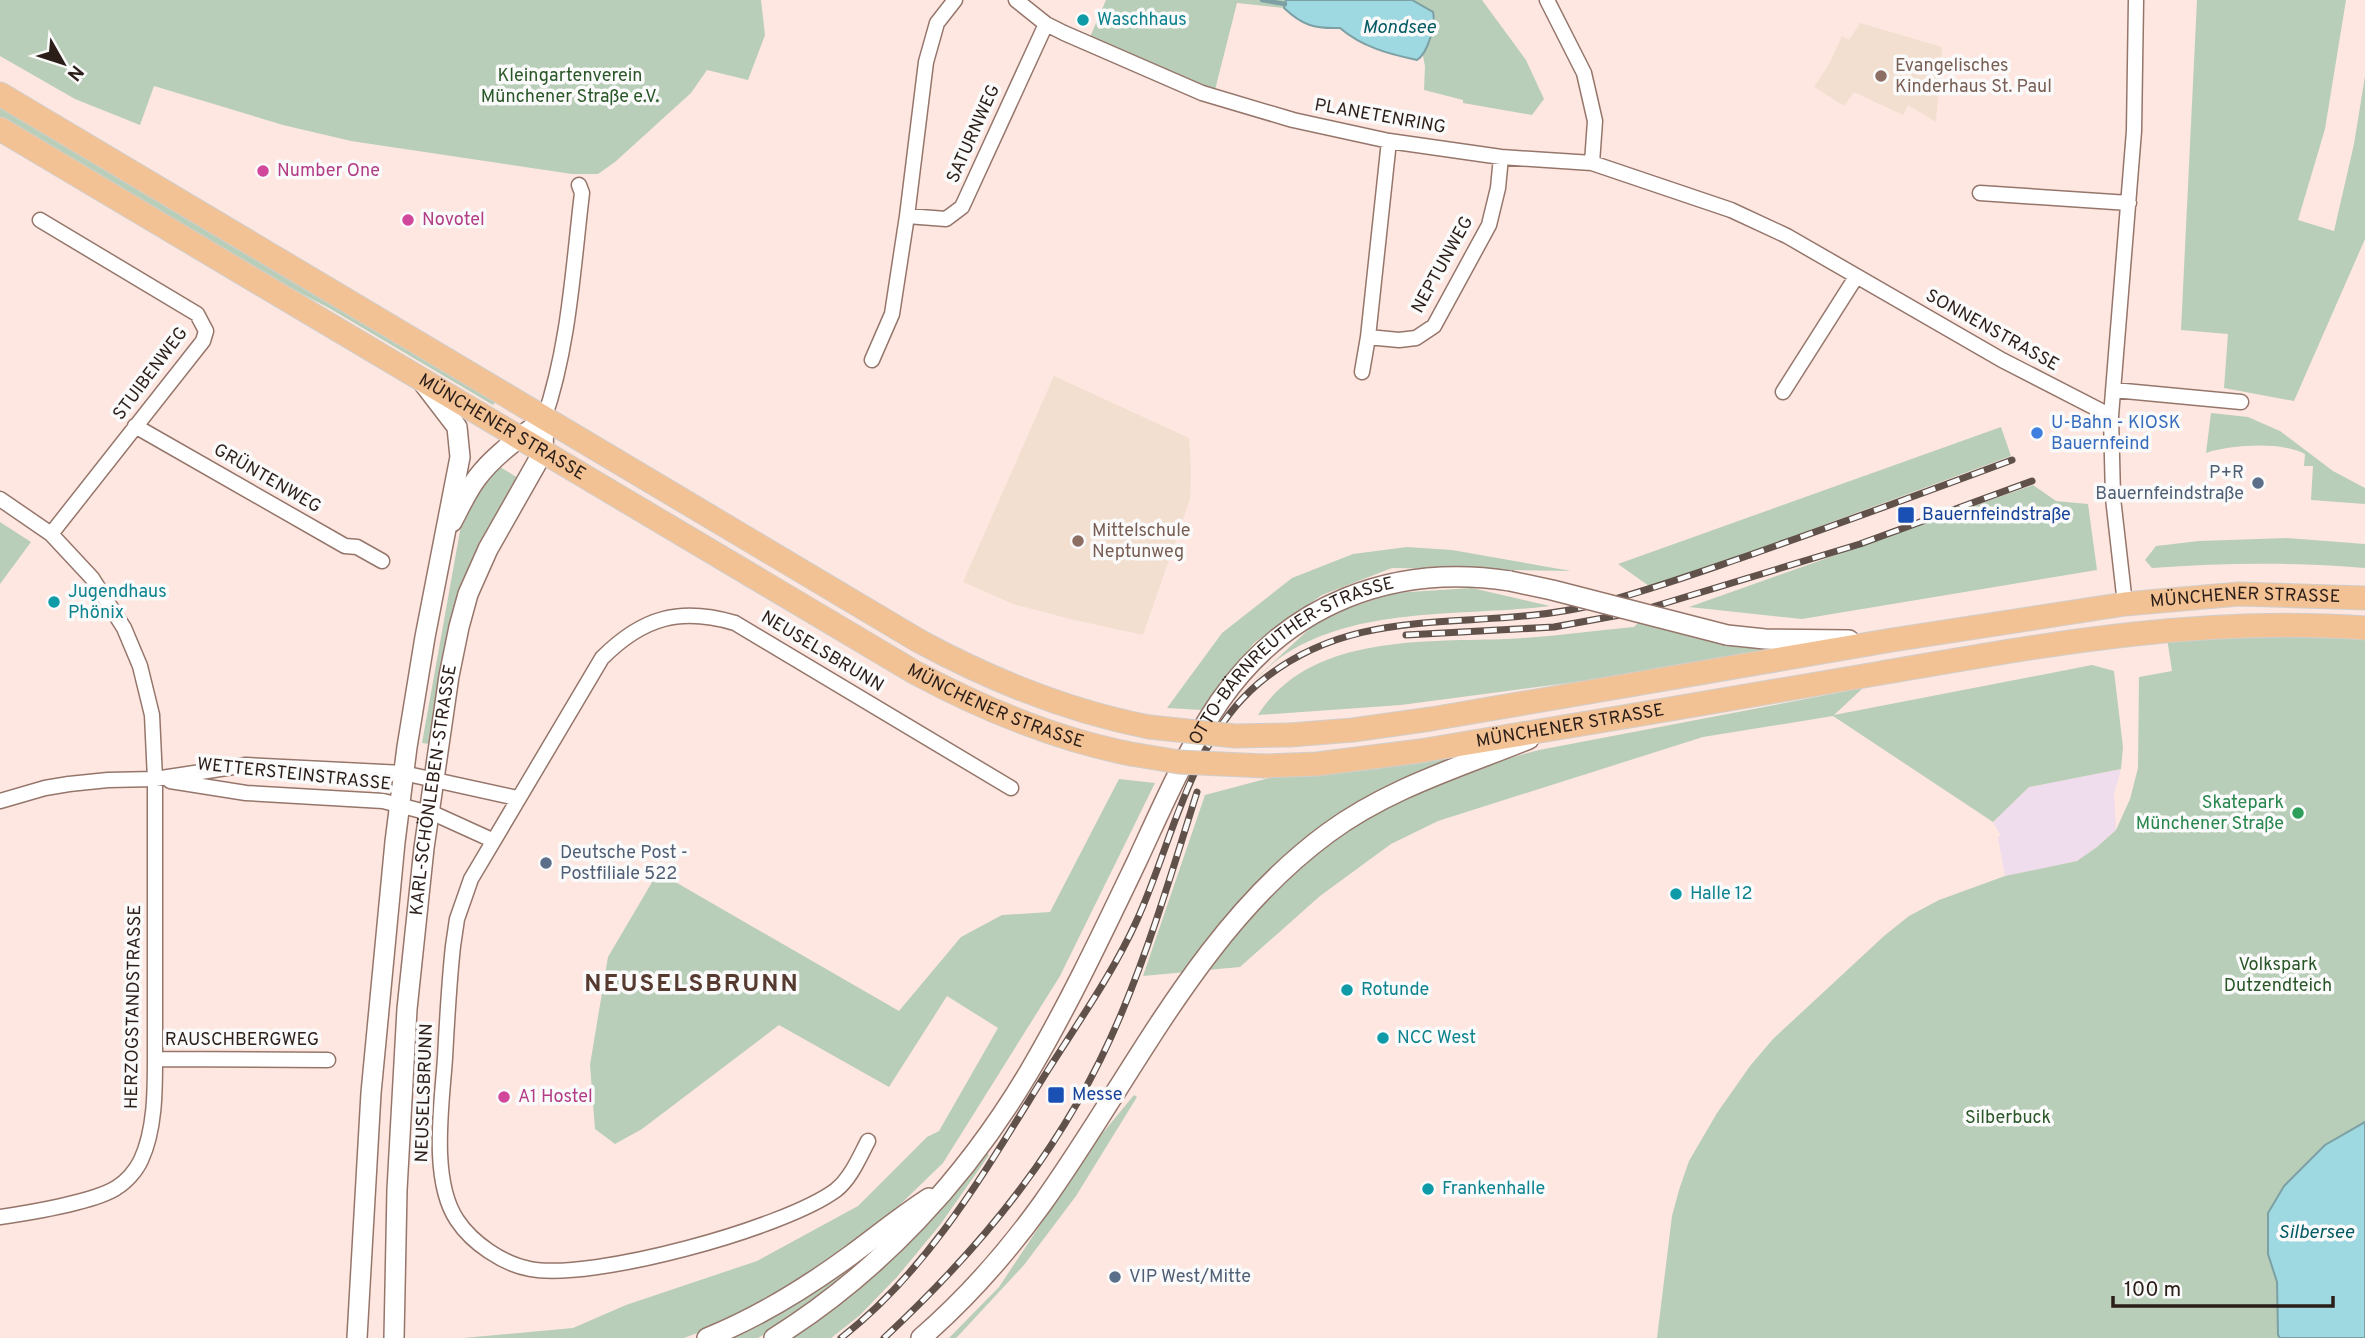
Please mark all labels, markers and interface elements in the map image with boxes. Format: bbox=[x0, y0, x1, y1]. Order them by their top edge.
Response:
place label: Waschhaus bbox=[1097, 9, 1187, 32]
marker: Waschhaus bbox=[1075, 12, 1091, 28]
water label: Mondsee bbox=[1362, 16, 1436, 40]
north arrow bbox=[28, 28, 98, 98]
place label: Evangelisches Kinderhaus St. Paul bbox=[1895, 55, 2052, 99]
text: N bbox=[61, 60, 88, 85]
park label: Kleingartenverein Münchener Straße e.V. bbox=[481, 65, 659, 109]
marker: Evangelisches Kinderhaus St. Paul bbox=[1873, 68, 1889, 84]
street label: SATURNWEG bbox=[942, 81, 1006, 187]
street label: PLANETENRING bbox=[1313, 94, 1447, 140]
place label: Number One bbox=[277, 160, 380, 183]
marker: Number One bbox=[255, 163, 271, 179]
place label: Novotel bbox=[422, 209, 485, 232]
marker: Novotel bbox=[400, 212, 416, 228]
street label: NEPTUNWEG bbox=[1407, 212, 1479, 318]
street label: SONNENSTRASSE bbox=[1921, 285, 2063, 377]
street label: STUIBENWEG bbox=[108, 323, 194, 425]
street label: MÜNCHENER STRASSE bbox=[414, 369, 590, 486]
place label: U-Bahn - KIOSK Bauernfeind bbox=[2051, 412, 2181, 456]
marker: U-Bahn - KIOSK Bauernfeind bbox=[2029, 425, 2045, 441]
street label: GRÜNTENWEG bbox=[209, 437, 326, 519]
place label: P+R Bauernfeindstraße bbox=[2095, 462, 2244, 506]
marker: P+R Bauernfeindstraße bbox=[2250, 475, 2266, 491]
place label: Bauernfeindstraße bbox=[1922, 504, 2071, 527]
marker: Bauernfeindstraße bbox=[1896, 505, 1916, 525]
place label: Mittelschule Neptunweg bbox=[1092, 520, 1191, 564]
marker: Mittelschule Neptunweg bbox=[1070, 533, 1086, 549]
street label: OTTO-BÄRNREUTHER-STRASSE bbox=[1184, 572, 1396, 749]
place label: Jugendhaus Phönix bbox=[68, 581, 167, 625]
street label: MÜNCHENER STRASSE bbox=[2149, 582, 2341, 613]
marker: Jugendhaus Phönix bbox=[46, 594, 62, 610]
street label: NEUSELSBRUNN bbox=[756, 606, 888, 698]
street label: MÜNCHENER STRASSE bbox=[903, 659, 1087, 754]
street label: KARL-SCHÖNLEBEN-STRASSE bbox=[405, 662, 463, 917]
street label: MÜNCHENER STRASSE bbox=[1474, 699, 1666, 753]
street label: WETTERSTEINSTRASSE bbox=[196, 753, 392, 797]
place label: Skatepark Münchener Straße bbox=[2136, 792, 2284, 836]
marker: Skatepark Münchener Straße bbox=[2290, 805, 2306, 821]
place label: Deutsche Post - Postfiliale 522 bbox=[560, 842, 688, 886]
marker: Deutsche Post - Postfiliale 522 bbox=[538, 855, 554, 871]
place label: Halle 12 bbox=[1690, 883, 1753, 906]
marker: Halle 12 bbox=[1668, 886, 1684, 902]
street label: HERZOGSTANDSTRASSE bbox=[121, 905, 147, 1109]
park label: Volkspark Dutzendteich bbox=[2224, 954, 2332, 998]
district label: NEUSELSBRUNN bbox=[584, 970, 800, 1000]
place label: Rotunde bbox=[1361, 979, 1429, 1002]
marker: Rotunde bbox=[1339, 982, 1355, 998]
street label: NEUSELSBRUNN bbox=[411, 1023, 439, 1163]
place label: NCC West bbox=[1397, 1027, 1476, 1050]
street label: RAUSCHBERGWEG bbox=[165, 1029, 319, 1052]
marker: NCC West bbox=[1375, 1030, 1391, 1046]
place label: Messe bbox=[1072, 1084, 1122, 1107]
marker: Messe bbox=[1046, 1085, 1066, 1105]
place label: A1 Hostel bbox=[518, 1086, 593, 1109]
marker: A1 Hostel bbox=[496, 1089, 512, 1105]
park label: Silberbuck bbox=[1965, 1107, 2051, 1130]
place label: Frankenhalle bbox=[1442, 1178, 1545, 1201]
marker: Frankenhalle bbox=[1420, 1181, 1436, 1197]
water label: Silbersee bbox=[2278, 1221, 2354, 1245]
scale bar bbox=[2113, 1264, 2334, 1308]
place label: VIP West/Mitte bbox=[1129, 1266, 1251, 1289]
marker: VIP West/Mitte bbox=[1107, 1269, 1123, 1285]
text: 100 m bbox=[2124, 1277, 2181, 1304]

